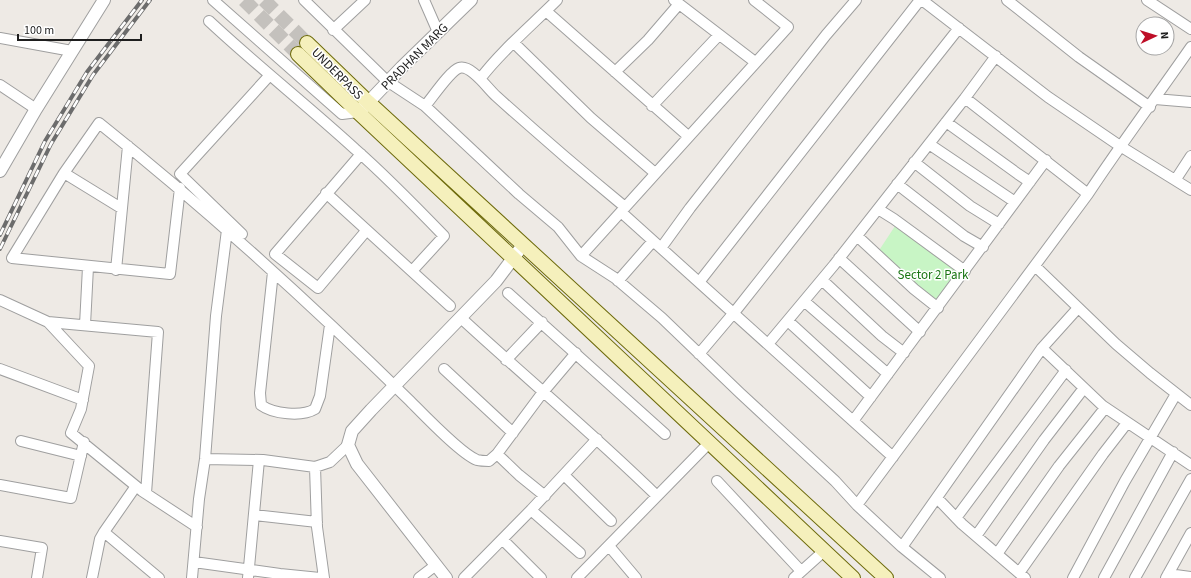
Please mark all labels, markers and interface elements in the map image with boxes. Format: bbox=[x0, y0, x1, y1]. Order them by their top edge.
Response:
scale bar bbox=[18, 16, 141, 42]
north arrow bbox=[1135, 16, 1175, 56]
street label: PRADHAN MARG bbox=[377, 19, 452, 94]
text: 100 m bbox=[24, 22, 54, 39]
text: N bbox=[1157, 31, 1172, 40]
street label: UNDERPASS bbox=[307, 44, 367, 104]
park label: Sector 2 Park bbox=[898, 266, 969, 284]

